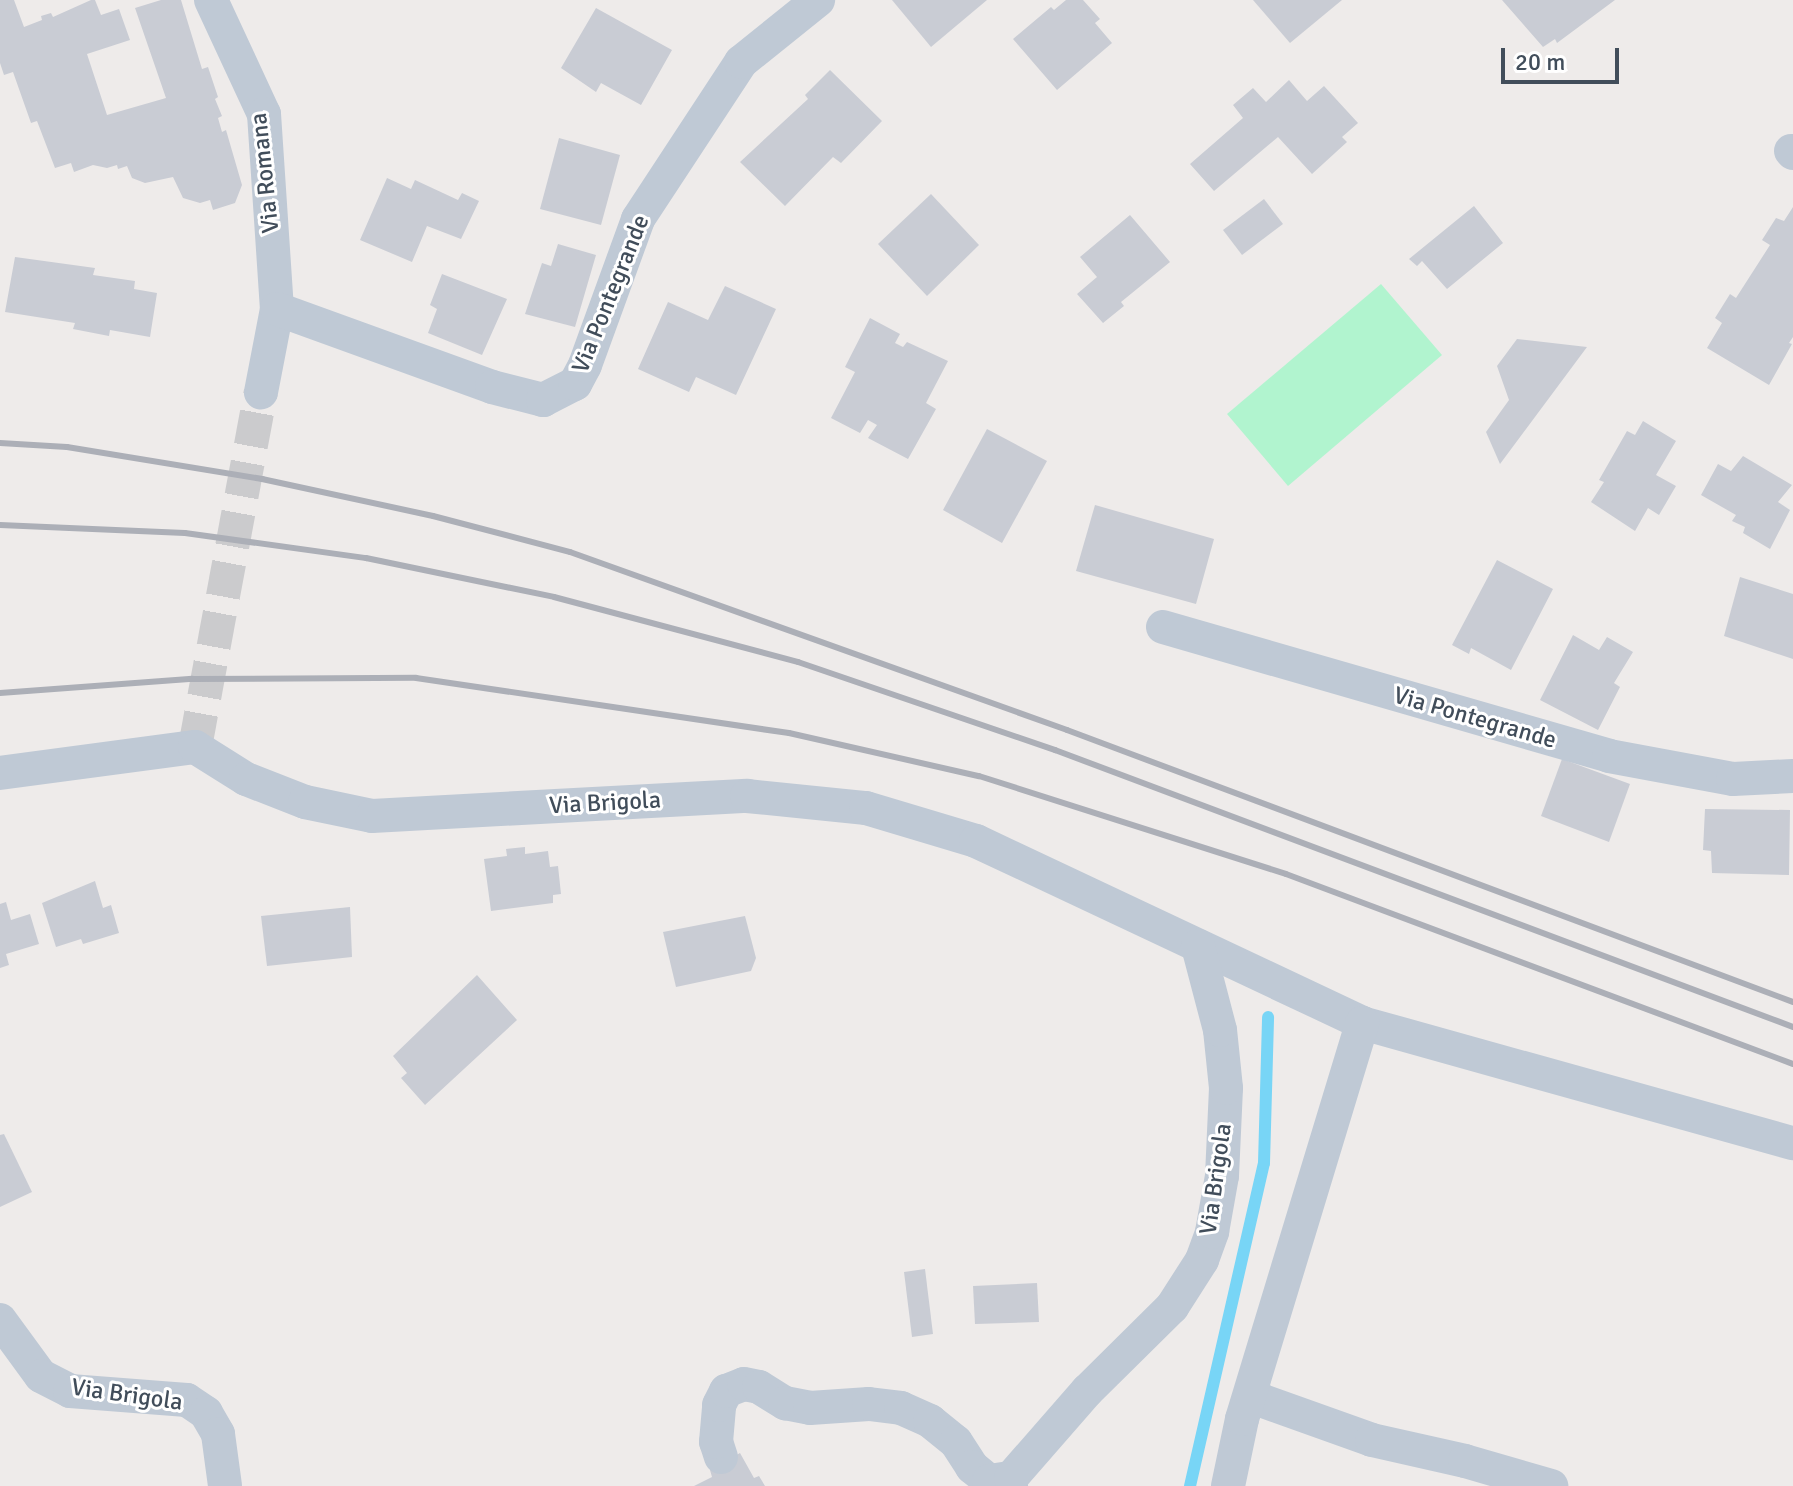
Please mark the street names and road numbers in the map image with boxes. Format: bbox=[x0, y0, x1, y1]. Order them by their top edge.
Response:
street label: Via Romana bbox=[244, 111, 286, 235]
street label: Via Pontegrande bbox=[566, 211, 656, 377]
street label: Via Pontegrande bbox=[1390, 681, 1560, 755]
street label: Via Brigola bbox=[548, 786, 662, 820]
street label: Via Brigola bbox=[1194, 1122, 1238, 1236]
street label: Via Brigola bbox=[70, 1373, 184, 1417]

